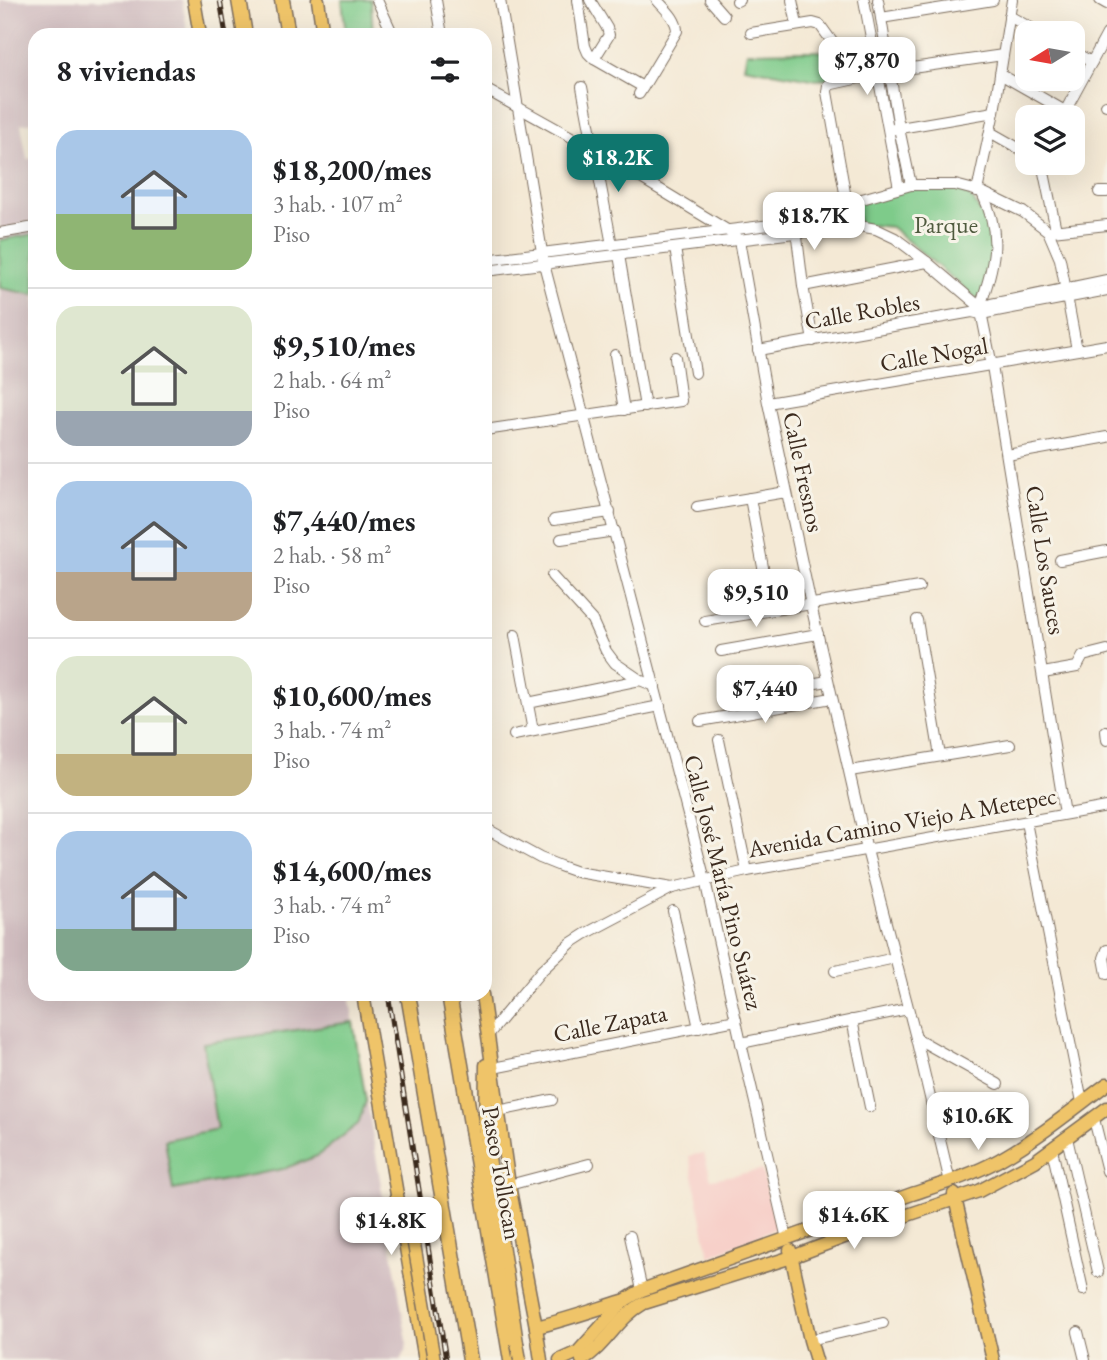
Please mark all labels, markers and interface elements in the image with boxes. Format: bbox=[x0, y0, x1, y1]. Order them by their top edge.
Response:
north arrow bbox=[1015, 21, 1085, 91]
map controls bbox=[1015, 21, 1085, 175]
pin: $7,870 bbox=[810, 38, 924, 97]
text: $7,870 bbox=[835, 45, 899, 75]
text: 8 viviendas bbox=[56, 51, 196, 90]
icon: filters bbox=[426, 51, 464, 89]
button: layers bbox=[1015, 105, 1085, 175]
pin: $18.2K bbox=[561, 134, 675, 194]
text: $18.2K bbox=[583, 142, 653, 172]
text: $18,200/mes bbox=[273, 150, 431, 189]
icon: home bbox=[112, 158, 196, 242]
text: 3 hab. · 107 m² bbox=[273, 189, 403, 219]
pin: $18.7K bbox=[757, 192, 871, 252]
text: $18.7K bbox=[779, 200, 849, 230]
park label: Parque bbox=[914, 209, 978, 240]
text: Piso bbox=[273, 219, 310, 249]
street label: Calle Robles bbox=[802, 286, 922, 336]
text: $9,510/mes bbox=[273, 326, 416, 365]
street label: Calle Nogal bbox=[878, 329, 991, 379]
icon: home bbox=[112, 334, 196, 418]
text: 2 hab. · 64 m² bbox=[273, 365, 392, 395]
text: Piso bbox=[273, 395, 310, 425]
street label: Calle Fresnos bbox=[776, 409, 832, 535]
street label: Calle Los Sauces bbox=[1019, 483, 1073, 637]
text: $7,440/mes bbox=[273, 501, 416, 540]
icon: home bbox=[112, 509, 196, 593]
text: 2 hab. · 58 m² bbox=[273, 540, 392, 570]
text: Piso bbox=[273, 570, 310, 600]
pin: $9,510 bbox=[699, 570, 813, 629]
text: $9,510 bbox=[724, 577, 788, 607]
pin: $7,440 bbox=[708, 666, 822, 725]
text: $7,440 bbox=[733, 673, 797, 703]
text: $10,600/mes bbox=[273, 676, 431, 715]
icon: home bbox=[112, 684, 196, 768]
text: 3 hab. · 74 m² bbox=[273, 715, 392, 745]
text: Piso bbox=[273, 745, 310, 775]
street label: Calle José María Pino Suárez bbox=[677, 751, 771, 1013]
street label: Avenida Camino Viejo A Metepec bbox=[744, 780, 1059, 865]
text: $14,600/mes bbox=[273, 851, 431, 890]
icon: home bbox=[112, 859, 196, 943]
text: 3 hab. · 74 m² bbox=[273, 890, 392, 920]
text: Piso bbox=[273, 920, 310, 950]
street label: Calle Zapata bbox=[551, 997, 670, 1049]
pin: $10.6K bbox=[921, 1092, 1035, 1152]
text: $10.6K bbox=[943, 1100, 1013, 1130]
street label: Paseo Tollocan bbox=[475, 1104, 529, 1243]
pin: $14.6K bbox=[797, 1192, 911, 1251]
pin: $14.8K bbox=[334, 1198, 448, 1257]
text: $14.6K bbox=[819, 1199, 889, 1229]
text: $14.8K bbox=[356, 1205, 426, 1235]

